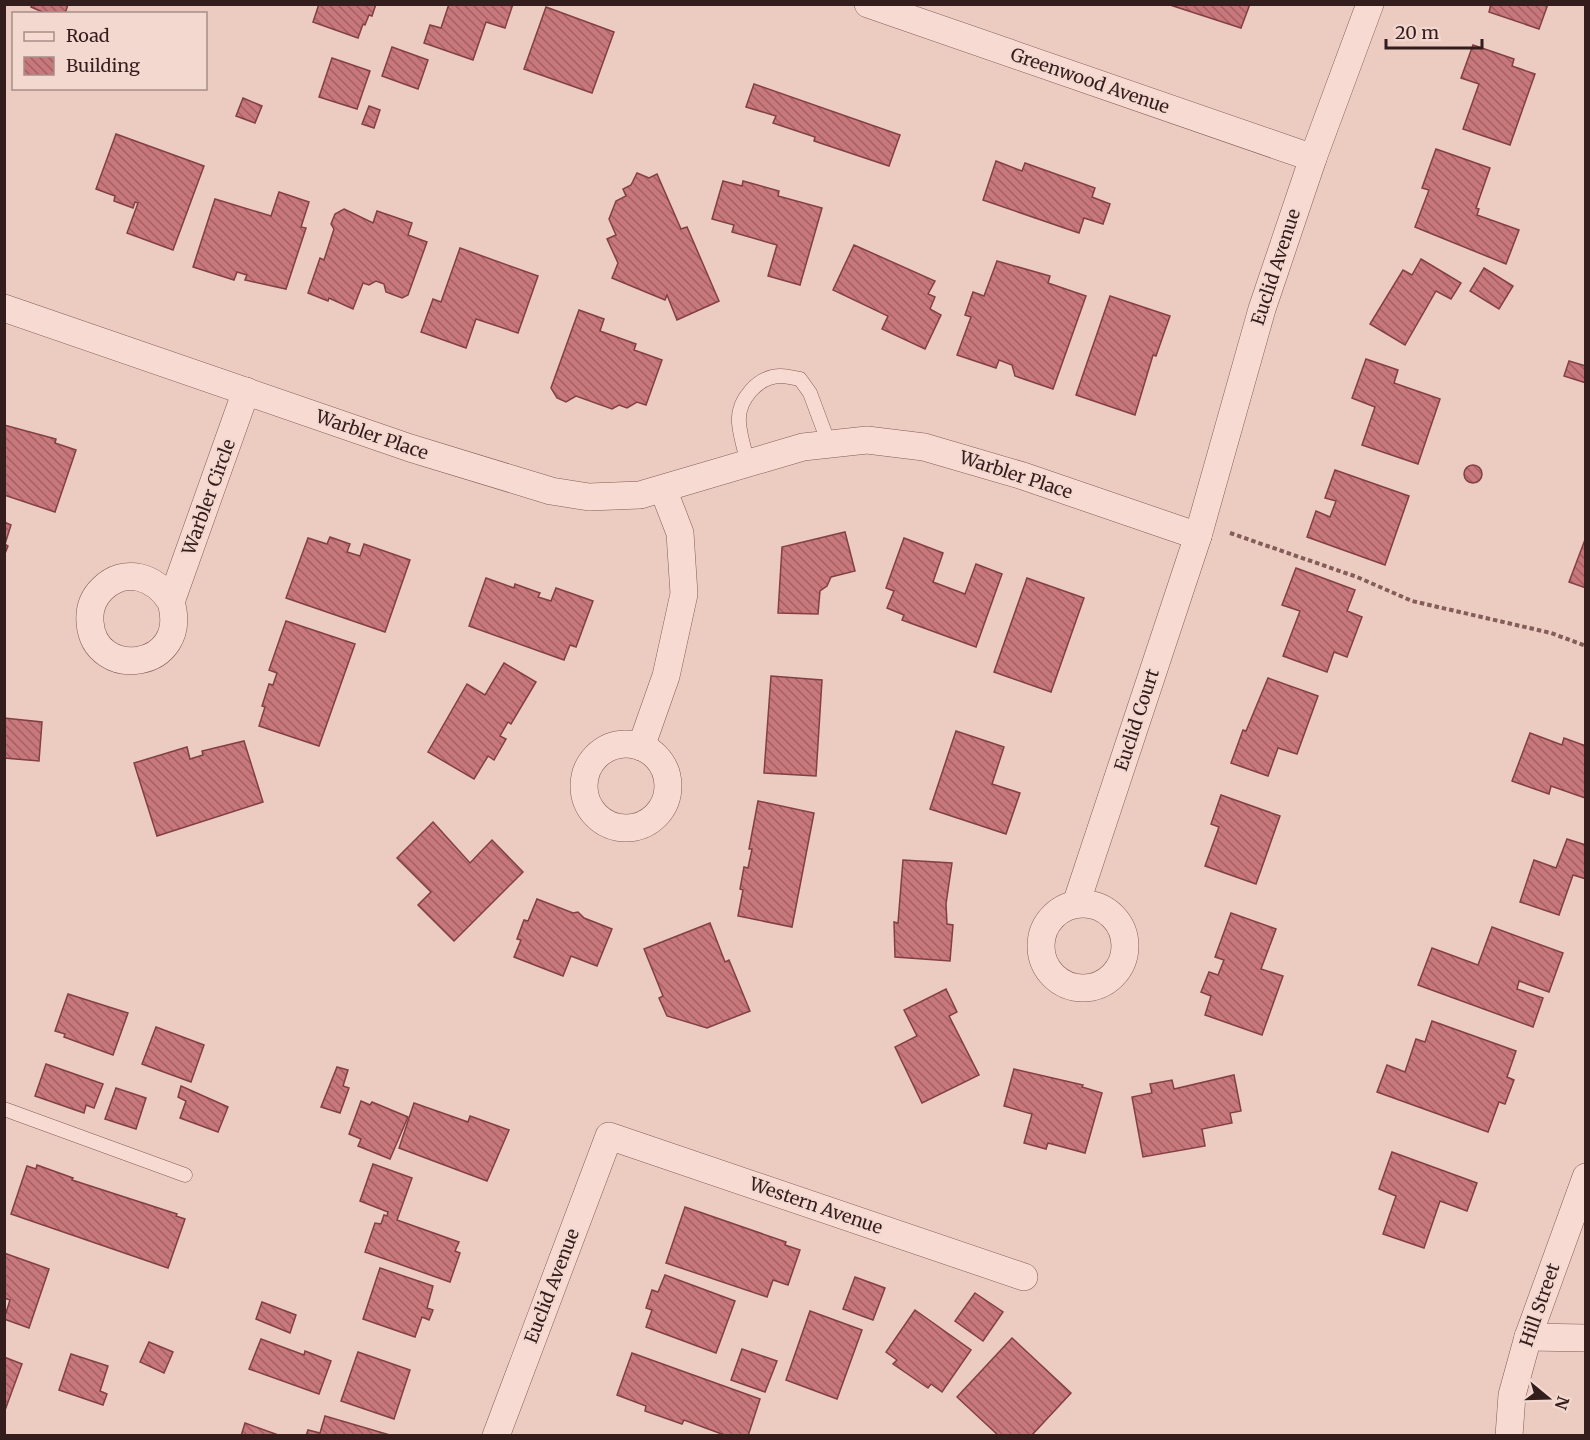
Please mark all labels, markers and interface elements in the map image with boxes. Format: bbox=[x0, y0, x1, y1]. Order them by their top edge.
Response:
legend bbox=[12, 12, 207, 90]
scale bar bbox=[1386, 12, 1482, 50]
text: 20 m bbox=[1395, 21, 1439, 44]
text: Road bbox=[66, 24, 110, 47]
street label: Greenwood Avenue bbox=[1008, 43, 1173, 119]
text: Building bbox=[66, 54, 140, 77]
street label: Euclid Avenue bbox=[1246, 206, 1305, 328]
street label: Warbler Place bbox=[312, 404, 431, 465]
street label: Warbler Circle bbox=[177, 436, 240, 559]
street label: Warbler Place bbox=[956, 445, 1076, 504]
street label: Euclid Court bbox=[1109, 666, 1164, 774]
street label: Western Avenue bbox=[746, 1172, 886, 1239]
street label: Euclid Avenue bbox=[519, 1225, 584, 1346]
street label: Hill Street bbox=[1514, 1260, 1565, 1350]
north arrow bbox=[1518, 1368, 1578, 1428]
text: N bbox=[1551, 1394, 1574, 1412]

